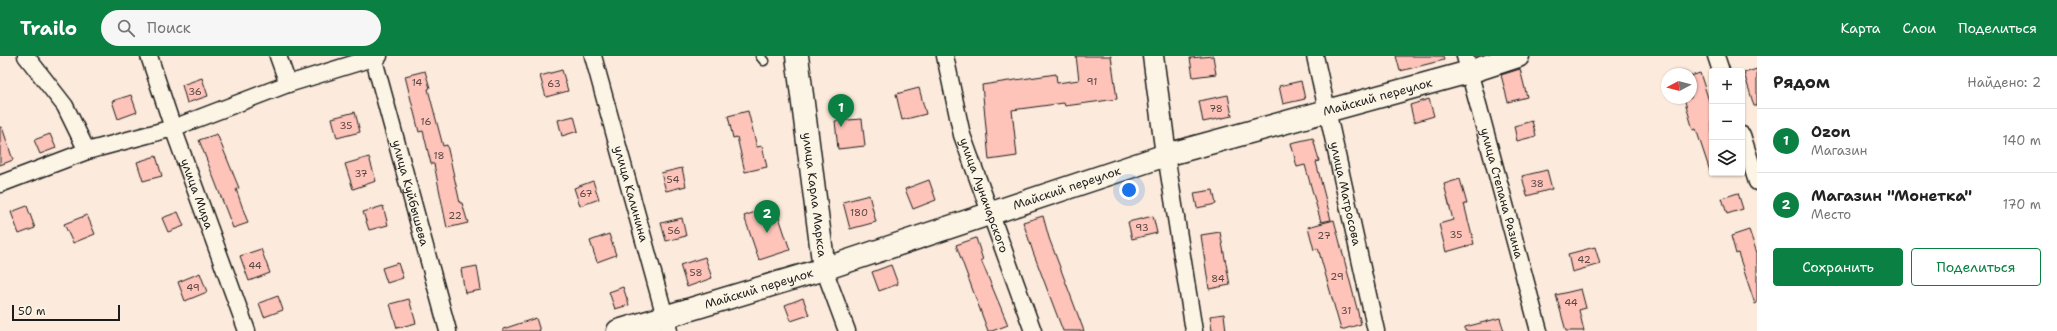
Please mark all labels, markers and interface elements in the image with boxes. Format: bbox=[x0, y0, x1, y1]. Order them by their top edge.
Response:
search box bbox=[101, 10, 381, 46]
text: Trailo bbox=[20, 16, 77, 41]
icon: search bbox=[115, 17, 137, 39]
text: Поиск bbox=[147, 18, 191, 38]
text: Карта bbox=[1840, 19, 1881, 37]
text: Слои bbox=[1903, 19, 1936, 37]
text: Поделиться bbox=[1958, 19, 2037, 37]
north arrow bbox=[1661, 68, 1697, 104]
map controls bbox=[1709, 68, 1745, 176]
button: + bbox=[1709, 68, 1745, 104]
text: Рядом bbox=[1773, 71, 1830, 93]
street label: Майский переулок bbox=[1321, 74, 1435, 120]
text: Найдено: 2 bbox=[1967, 74, 2041, 91]
house number: 91 bbox=[1087, 75, 1097, 88]
house number: 14 bbox=[412, 76, 422, 89]
house number: 63 bbox=[547, 77, 561, 90]
house number: 36 bbox=[188, 85, 202, 98]
pin: 1 bbox=[828, 94, 854, 127]
house number: 78 bbox=[1209, 102, 1223, 115]
button: − bbox=[1709, 104, 1745, 140]
house number: 16 bbox=[421, 115, 431, 128]
house number: 35 bbox=[340, 119, 352, 132]
text: Ozon bbox=[1811, 122, 1851, 142]
street label: улица Степана Разина bbox=[1477, 126, 1527, 261]
street label: улица Карла Маркса bbox=[799, 132, 831, 259]
text: 1 bbox=[1783, 132, 1789, 149]
text: 140 m bbox=[2002, 132, 2041, 149]
street label: улица Луначарского bbox=[956, 136, 1012, 255]
street label: улица Куйбышева bbox=[388, 138, 433, 248]
street label: улица Матросова bbox=[1326, 140, 1365, 248]
button: layers bbox=[1709, 140, 1745, 176]
text: Магазин bbox=[1811, 142, 1867, 159]
street label: улица Калинина bbox=[610, 144, 652, 244]
house number: 18 bbox=[433, 149, 445, 162]
street label: улица Мира bbox=[177, 156, 217, 232]
street label: Майский переулок bbox=[1011, 162, 1123, 214]
house number: 37 bbox=[354, 167, 368, 180]
house number: 54 bbox=[667, 173, 679, 186]
house number: 38 bbox=[1530, 177, 1544, 190]
your location bbox=[1119, 180, 1139, 200]
text: Магазин "Монетка" bbox=[1811, 186, 1972, 206]
house number: 67 bbox=[580, 187, 592, 200]
text: 2 bbox=[1781, 196, 1791, 213]
text: 170 m bbox=[2003, 196, 2041, 213]
pin: 2 bbox=[754, 200, 780, 233]
house number: 180 bbox=[850, 206, 868, 219]
text: Место bbox=[1811, 206, 1851, 223]
house number: 22 bbox=[448, 209, 462, 222]
house number: 93 bbox=[1135, 221, 1149, 234]
house number: 56 bbox=[668, 224, 680, 237]
house number: 35 bbox=[1450, 228, 1462, 241]
house number: 27 bbox=[1317, 229, 1331, 242]
button: Сохранить bbox=[1773, 248, 1903, 286]
button: Поделиться bbox=[1911, 248, 2041, 286]
house number: 42 bbox=[1577, 253, 1591, 266]
house number: 44 bbox=[248, 259, 262, 272]
street label: Майский переулок bbox=[702, 265, 816, 313]
house number: 58 bbox=[690, 266, 702, 279]
house number: 29 bbox=[1330, 270, 1344, 283]
house number: 84 bbox=[1211, 272, 1225, 285]
house number: 49 bbox=[186, 281, 200, 294]
house number: 44 bbox=[1564, 296, 1578, 309]
scale bar bbox=[12, 303, 120, 322]
text: 50 m bbox=[18, 304, 46, 319]
house number: 31 bbox=[1341, 304, 1351, 317]

